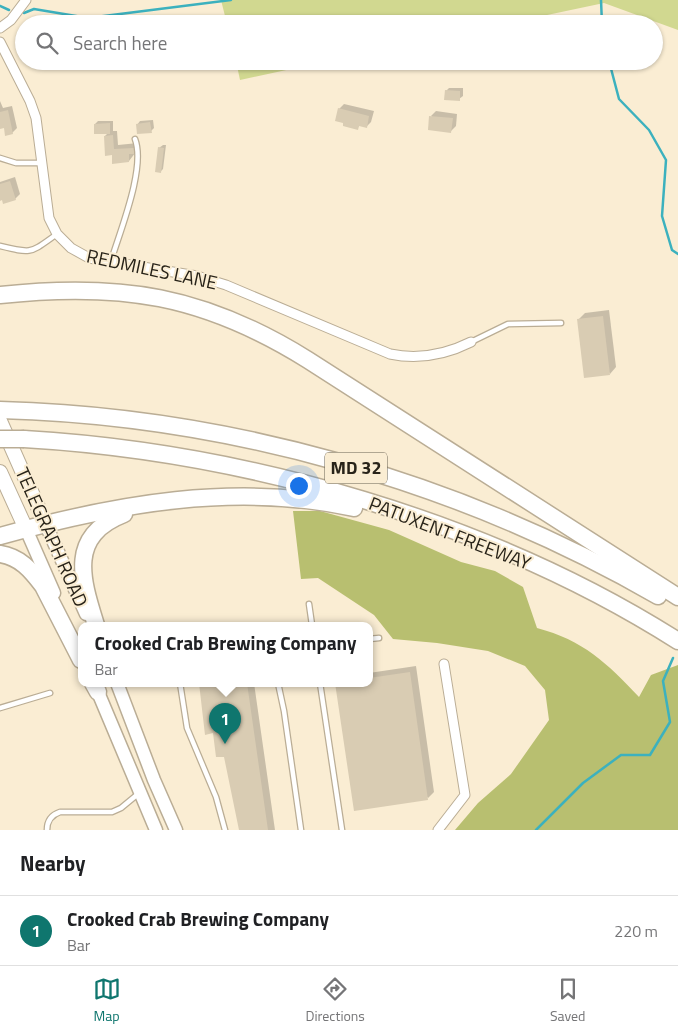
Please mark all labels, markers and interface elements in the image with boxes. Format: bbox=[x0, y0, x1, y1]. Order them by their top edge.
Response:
search box bbox=[15, 15, 663, 70]
text: Search here bbox=[73, 28, 167, 57]
icon: search bbox=[33, 29, 61, 57]
street label: REDMILES LANE bbox=[84, 241, 220, 297]
road number: MD 32 bbox=[325, 452, 387, 483]
street label: TELEGRAPH ROAD bbox=[9, 462, 96, 611]
your location bbox=[286, 473, 312, 499]
street label: PATUXENT FREEWAY bbox=[365, 488, 536, 577]
popup bbox=[78, 622, 373, 687]
text: Crooked Crab Brewing Company bbox=[94, 628, 357, 657]
text: Bar bbox=[94, 657, 118, 681]
pin: 1 bbox=[209, 703, 241, 744]
text: Nearby bbox=[20, 847, 85, 879]
text: Crooked Crab Brewing Company bbox=[67, 904, 329, 933]
text: 1 bbox=[32, 919, 40, 943]
text: 220 m bbox=[614, 919, 658, 943]
text: Bar bbox=[67, 933, 90, 957]
tab: Map bbox=[93, 975, 121, 1026]
tab: Directions bbox=[306, 975, 365, 1026]
tab: Saved bbox=[550, 975, 586, 1026]

